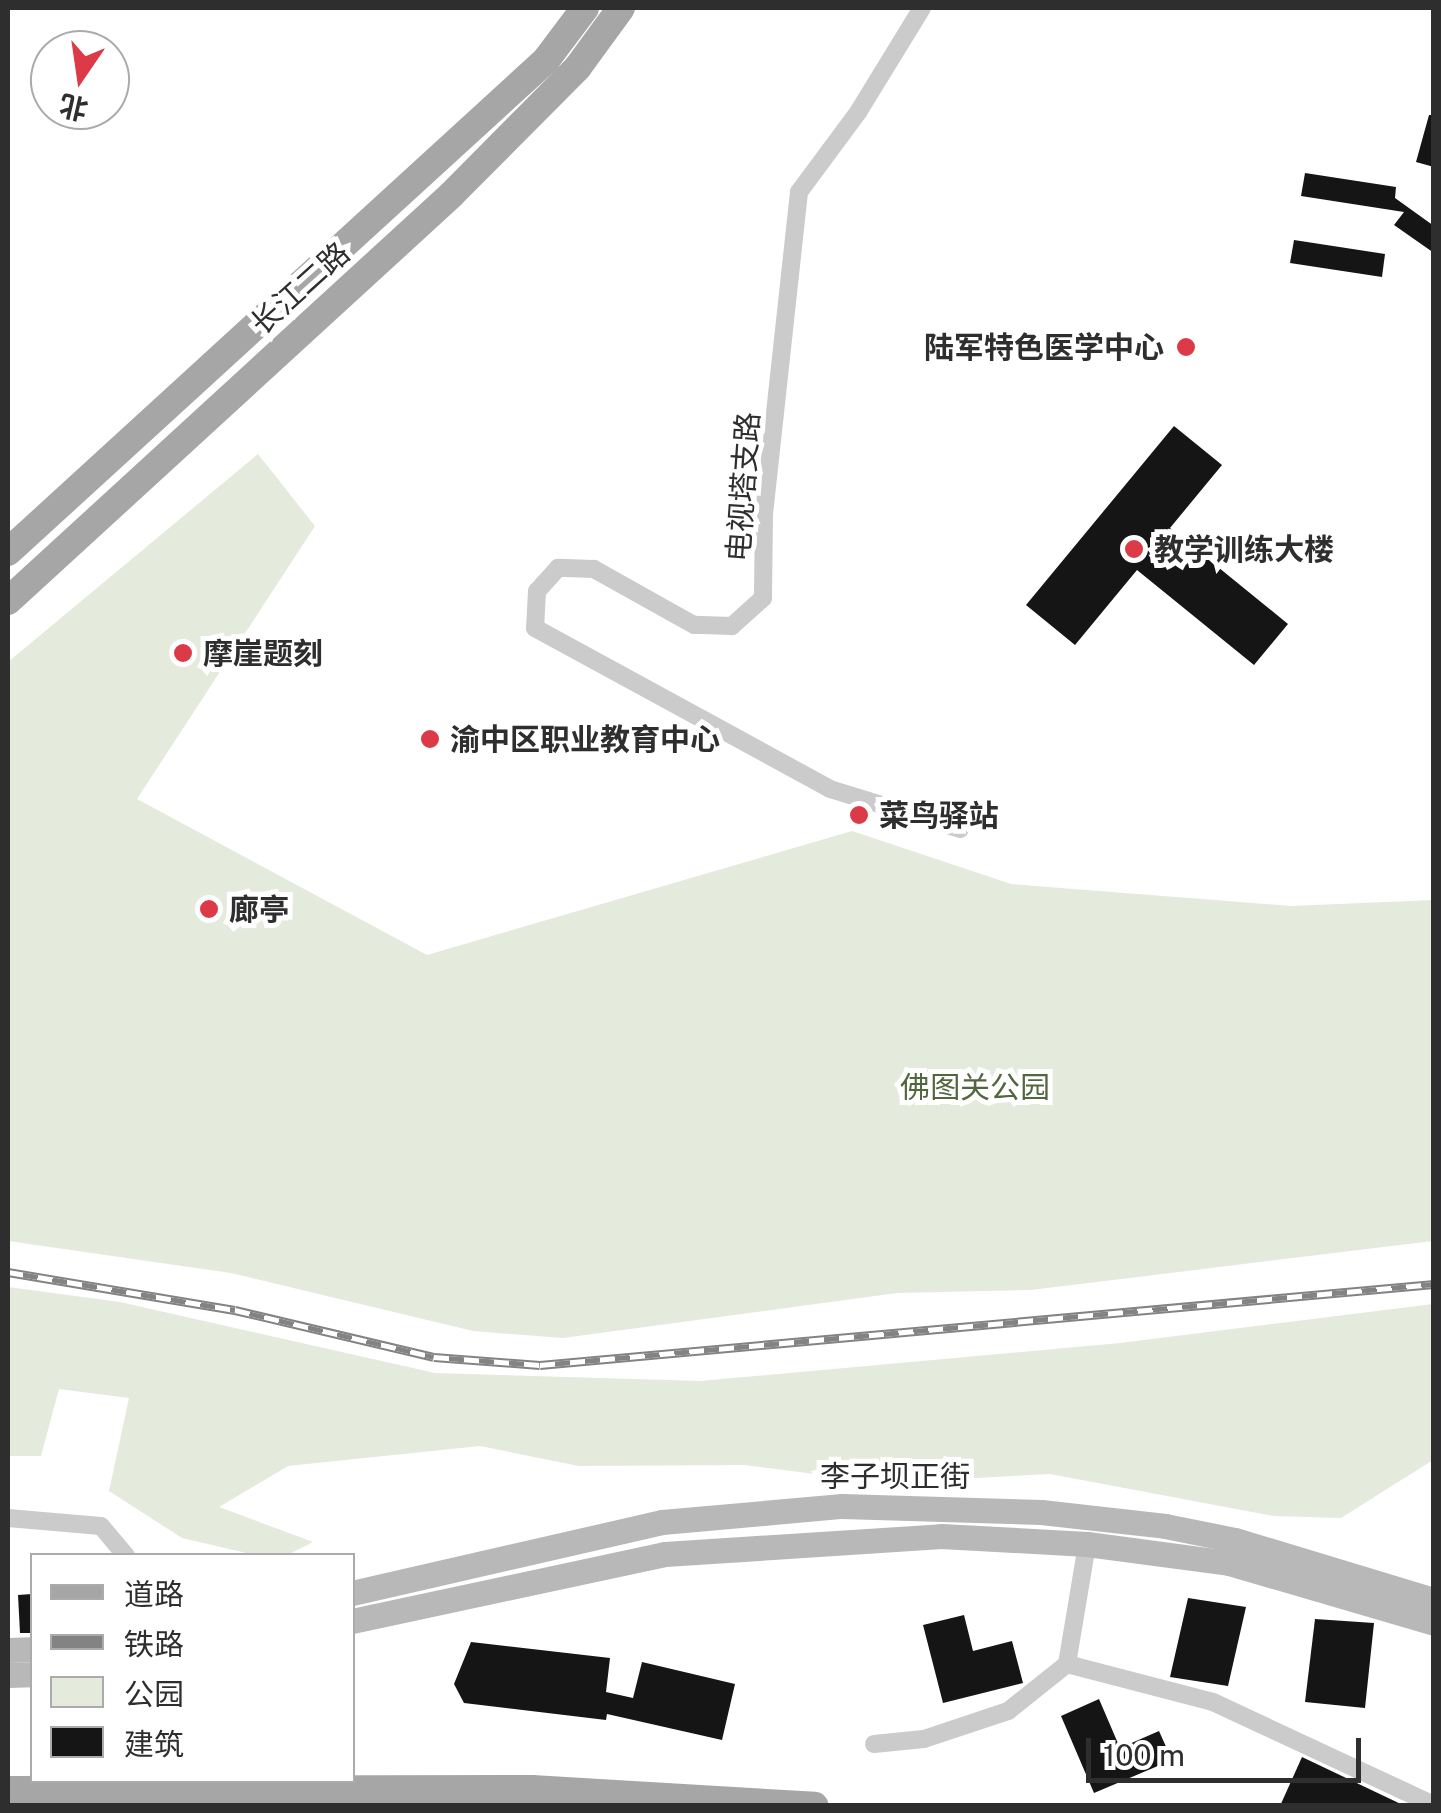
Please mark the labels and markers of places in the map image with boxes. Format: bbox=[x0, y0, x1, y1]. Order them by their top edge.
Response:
place label: 陆军特色医学中心 bbox=[924, 329, 1164, 365]
marker: 陆军特色医学中心 bbox=[1173, 334, 1199, 360]
place label: 教学训练大楼 bbox=[1154, 531, 1334, 567]
marker: 教学训练大楼 bbox=[1123, 538, 1145, 560]
place label: 摩崖题刻 bbox=[203, 635, 323, 671]
marker: 摩崖题刻 bbox=[172, 642, 194, 664]
place label: 渝中区职业教育中心 bbox=[450, 721, 720, 757]
marker: 渝中区职业教育中心 bbox=[419, 728, 441, 750]
place label: 菜鸟驿站 bbox=[879, 797, 999, 833]
marker: 菜鸟驿站 bbox=[848, 804, 870, 826]
place label: 廊亭 bbox=[229, 891, 289, 927]
marker: 廊亭 bbox=[198, 898, 220, 920]

